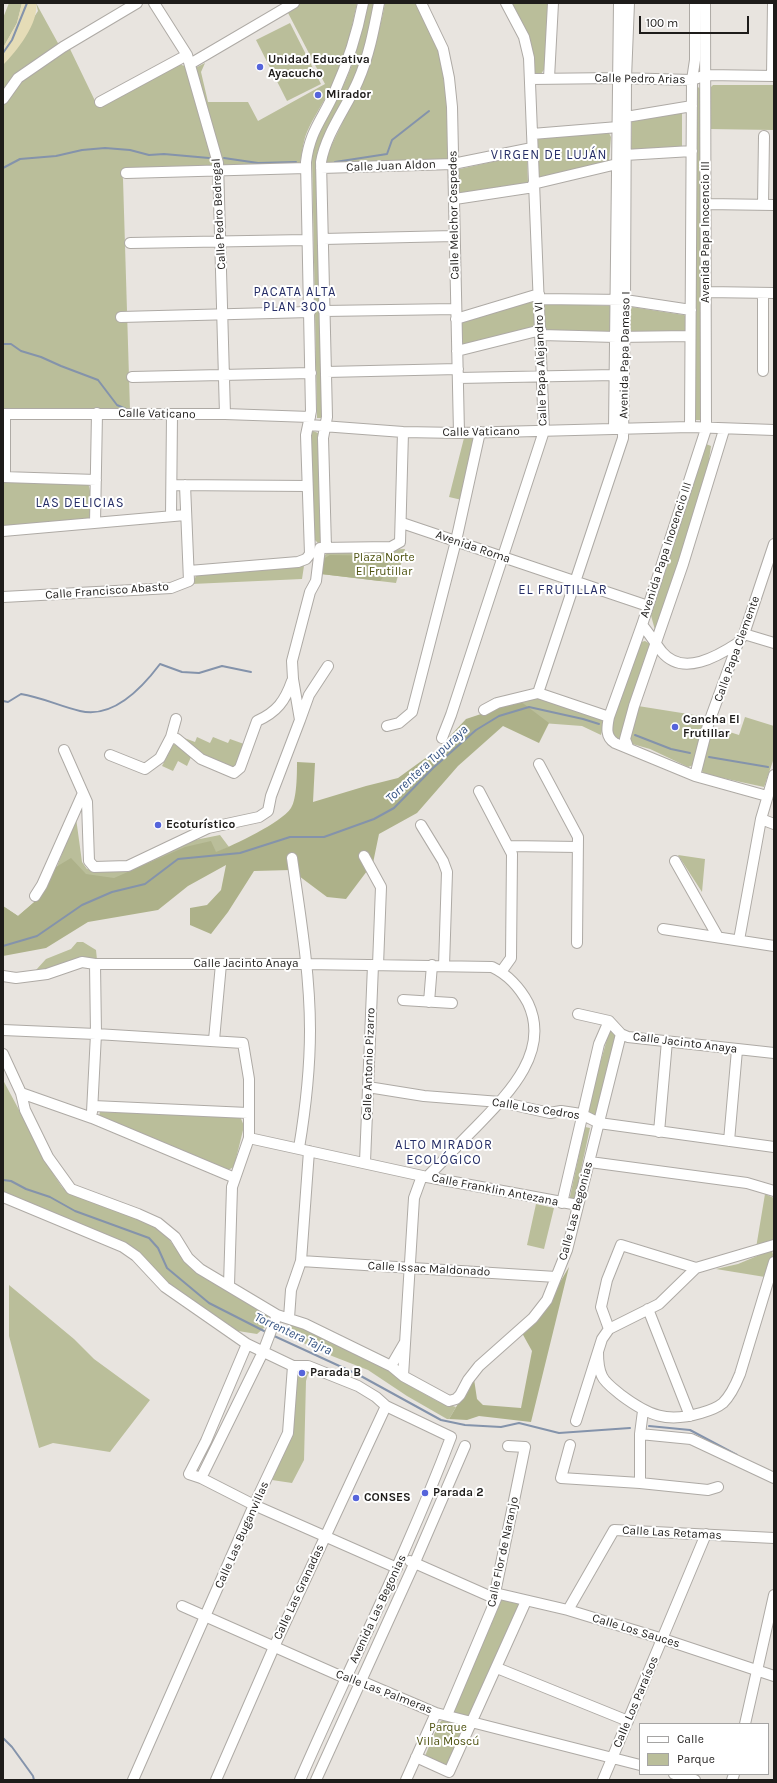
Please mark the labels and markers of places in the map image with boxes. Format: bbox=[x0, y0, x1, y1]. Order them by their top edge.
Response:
place label: Unidad Educativa Ayacucho bbox=[268, 53, 370, 81]
marker: Unidad Educativa Ayacucho bbox=[255, 62, 265, 72]
place label: Mirador bbox=[326, 88, 371, 102]
marker: Mirador bbox=[313, 90, 323, 100]
place label: Cancha El Frutillar bbox=[683, 713, 740, 741]
marker: Cancha El Frutillar bbox=[670, 722, 680, 732]
place label: Ecoturístico bbox=[166, 818, 235, 832]
marker: Ecoturístico bbox=[153, 820, 163, 830]
place label: Parada B bbox=[310, 1366, 361, 1380]
marker: Parada B bbox=[297, 1368, 307, 1378]
place label: Parada 2 bbox=[433, 1486, 483, 1500]
marker: Parada 2 bbox=[420, 1488, 430, 1498]
place label: CONSES bbox=[364, 1491, 411, 1505]
marker: CONSES bbox=[351, 1493, 361, 1503]

